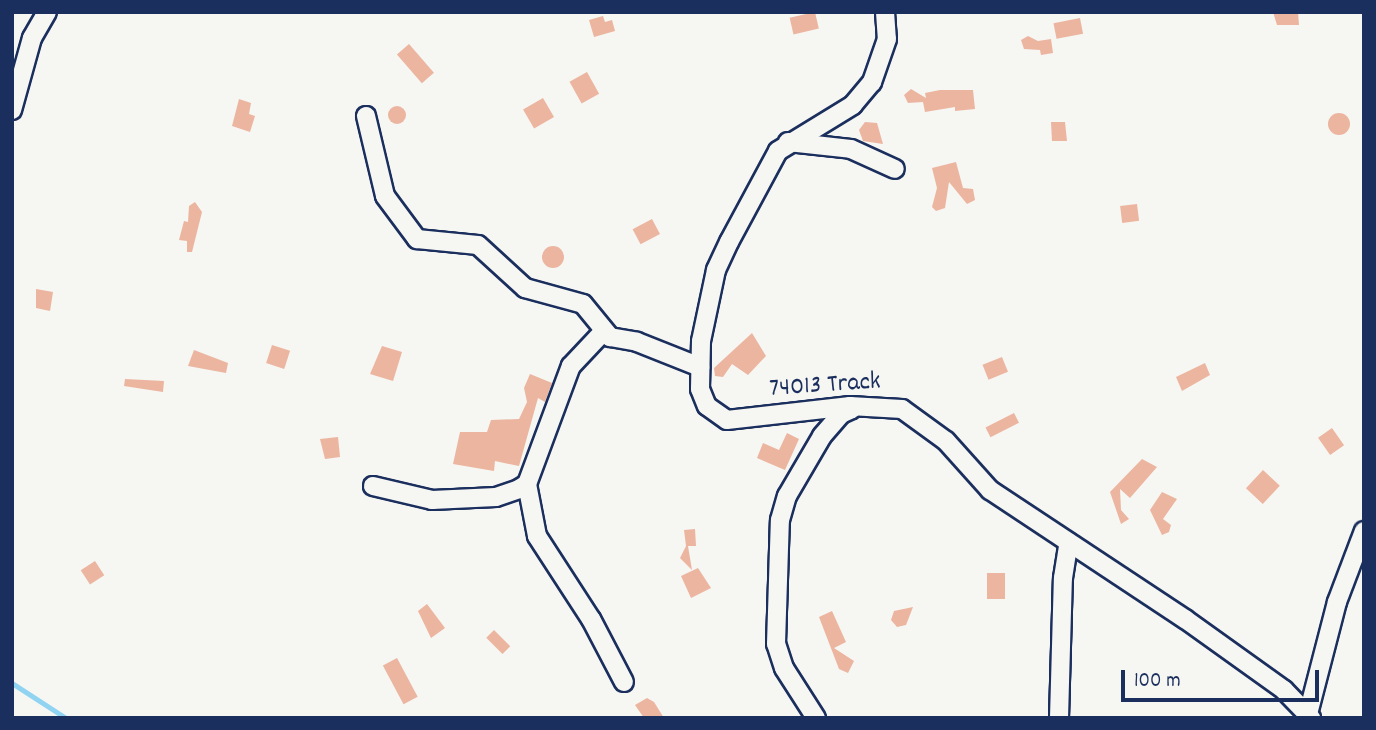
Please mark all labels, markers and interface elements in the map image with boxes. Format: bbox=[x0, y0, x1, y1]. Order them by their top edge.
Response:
street label: 74013 Track bbox=[768, 367, 882, 405]
scale bar bbox=[1124, 656, 1322, 700]
text: 100 m bbox=[1134, 667, 1181, 697]

